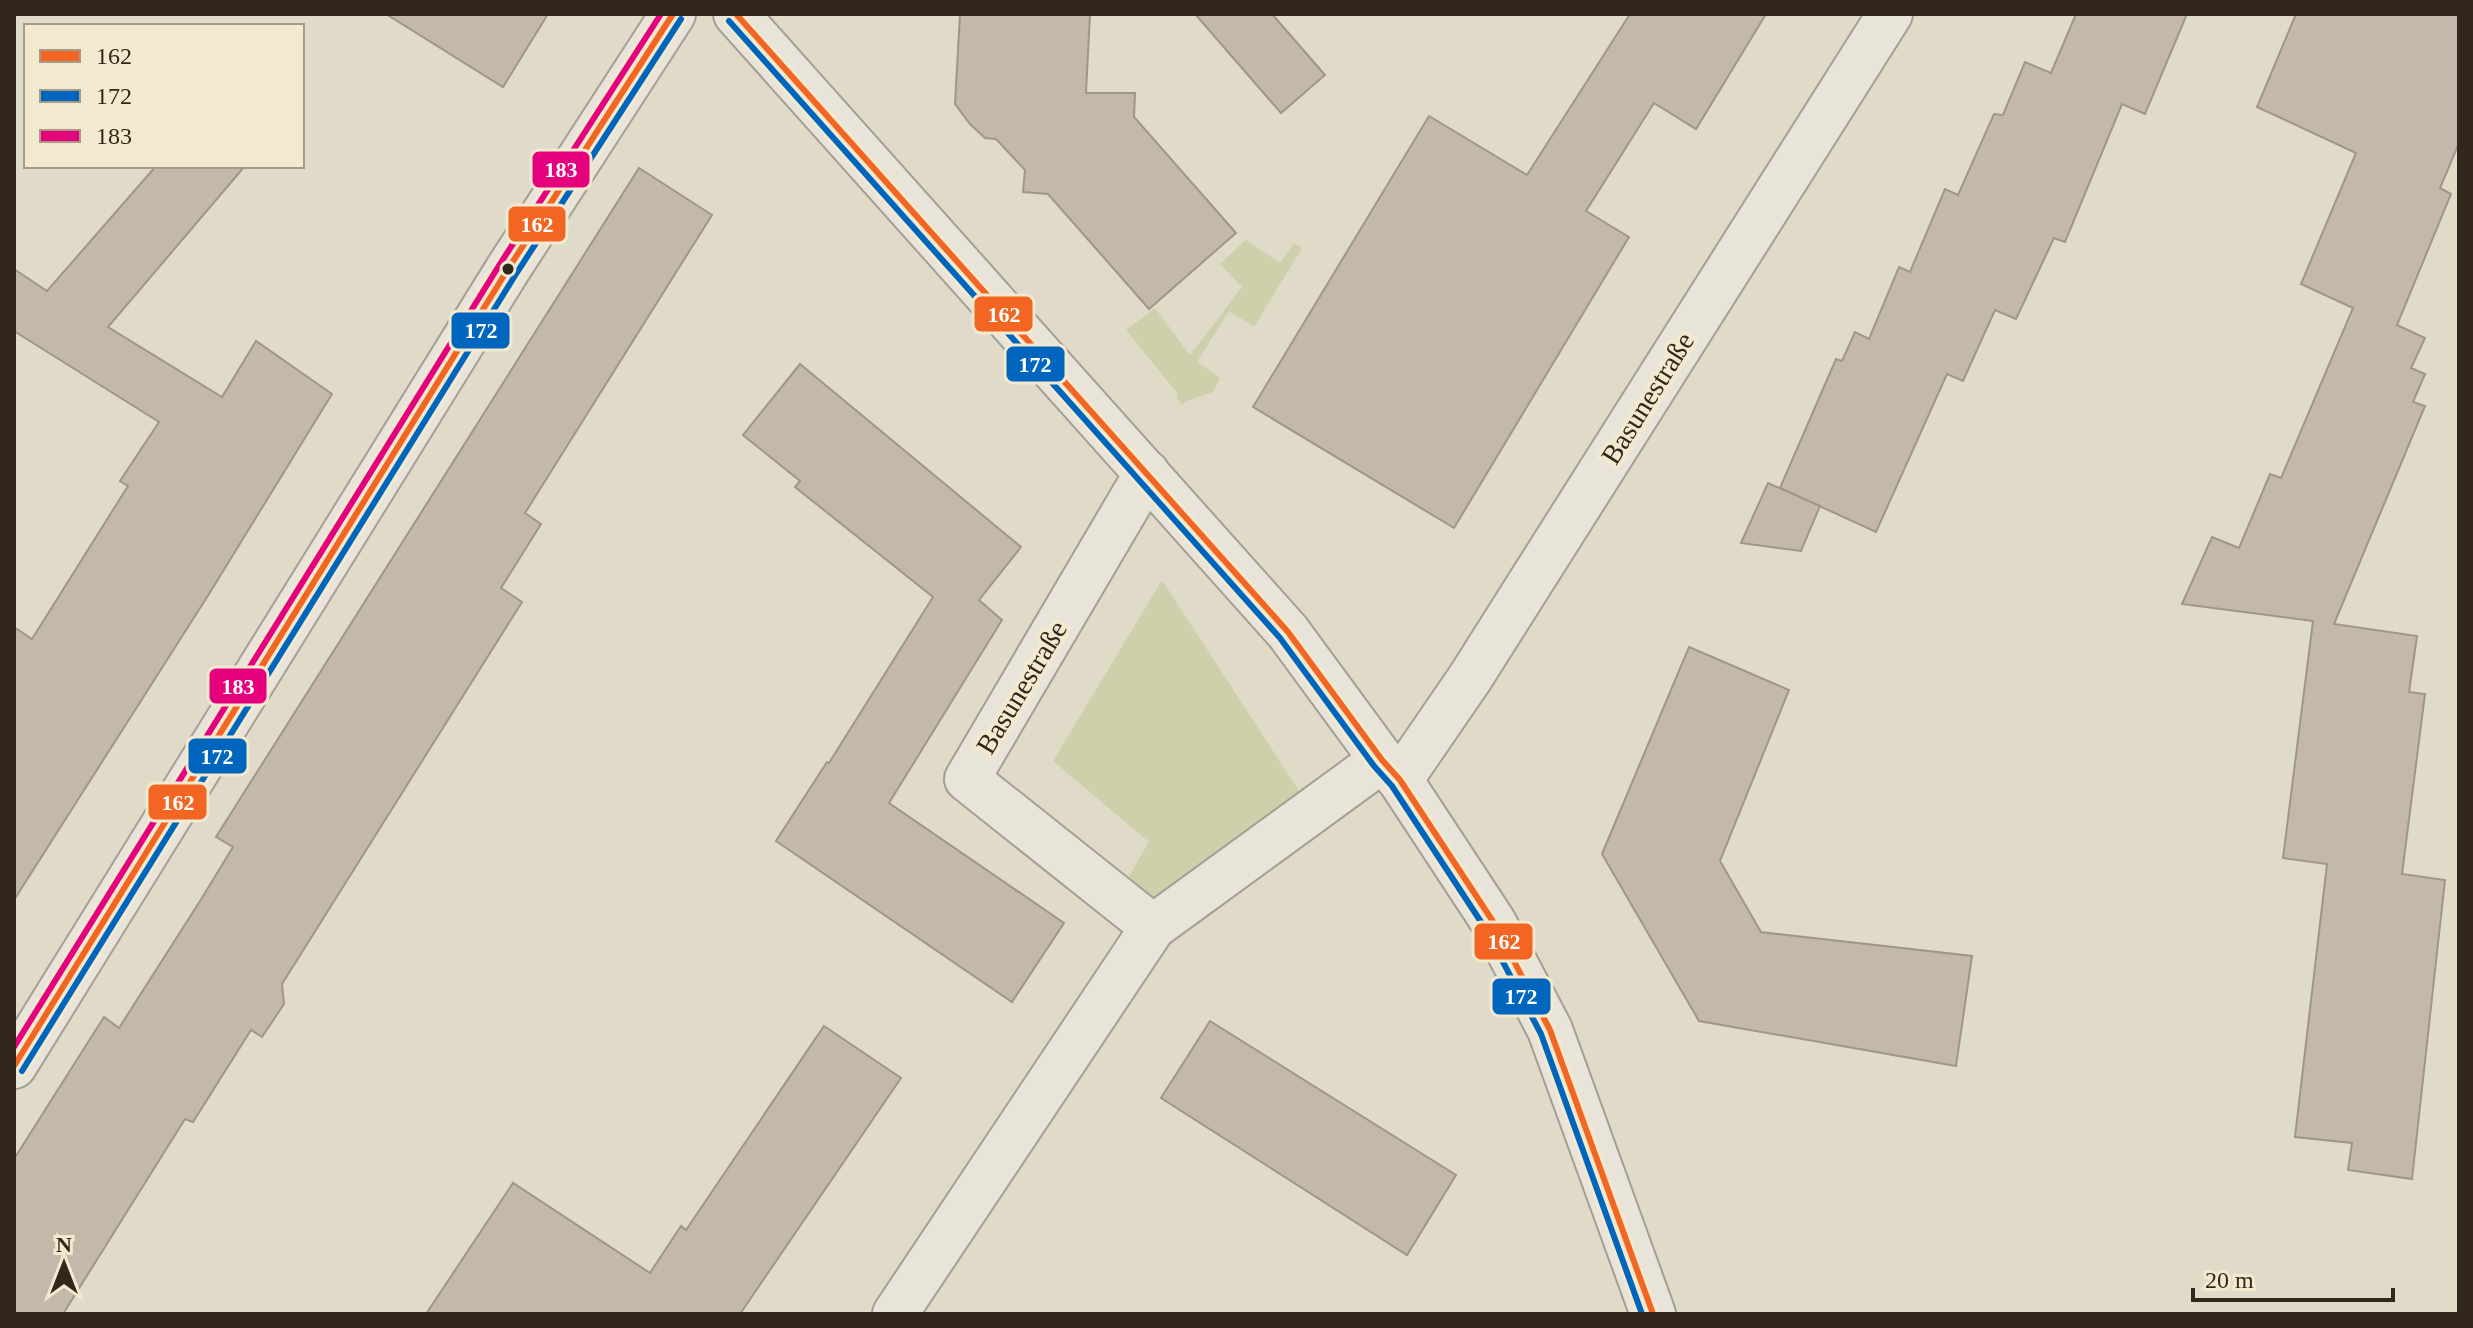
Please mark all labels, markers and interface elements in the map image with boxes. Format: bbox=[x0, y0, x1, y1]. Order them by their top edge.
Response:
legend bbox=[24, 24, 304, 168]
text: 162 bbox=[96, 43, 132, 69]
text: 172 bbox=[96, 83, 132, 109]
text: 183 bbox=[96, 123, 132, 149]
line badge: 183 bbox=[531, 150, 591, 189]
text: 183 bbox=[545, 157, 578, 182]
line badge: 162 bbox=[507, 205, 567, 243]
text: 162 bbox=[521, 212, 554, 237]
unlabelled marker bbox=[500, 261, 516, 277]
line badge: 162 bbox=[973, 295, 1034, 333]
text: 162 bbox=[988, 302, 1021, 327]
line badge: 172 bbox=[450, 311, 511, 350]
text: 172 bbox=[465, 318, 498, 343]
street label: Basunestraße bbox=[1595, 327, 1700, 470]
line badge: 172 bbox=[1005, 345, 1066, 383]
text: 172 bbox=[1019, 352, 1052, 377]
street label: Basunestraße bbox=[970, 615, 1073, 759]
line badge: 183 bbox=[208, 667, 268, 705]
text: 183 bbox=[222, 674, 255, 699]
line badge: 172 bbox=[187, 737, 248, 775]
text: 172 bbox=[201, 744, 234, 769]
line badge: 162 bbox=[147, 783, 208, 821]
text: 162 bbox=[162, 790, 195, 815]
line badge: 162 bbox=[1473, 922, 1534, 961]
text: 162 bbox=[1488, 929, 1521, 954]
line badge: 172 bbox=[1491, 977, 1552, 1016]
text: 172 bbox=[1505, 984, 1538, 1009]
north arrow bbox=[24, 1224, 104, 1304]
text: N bbox=[56, 1232, 72, 1257]
scale bar bbox=[2193, 1252, 2393, 1302]
text: 20 m bbox=[2205, 1267, 2254, 1293]

